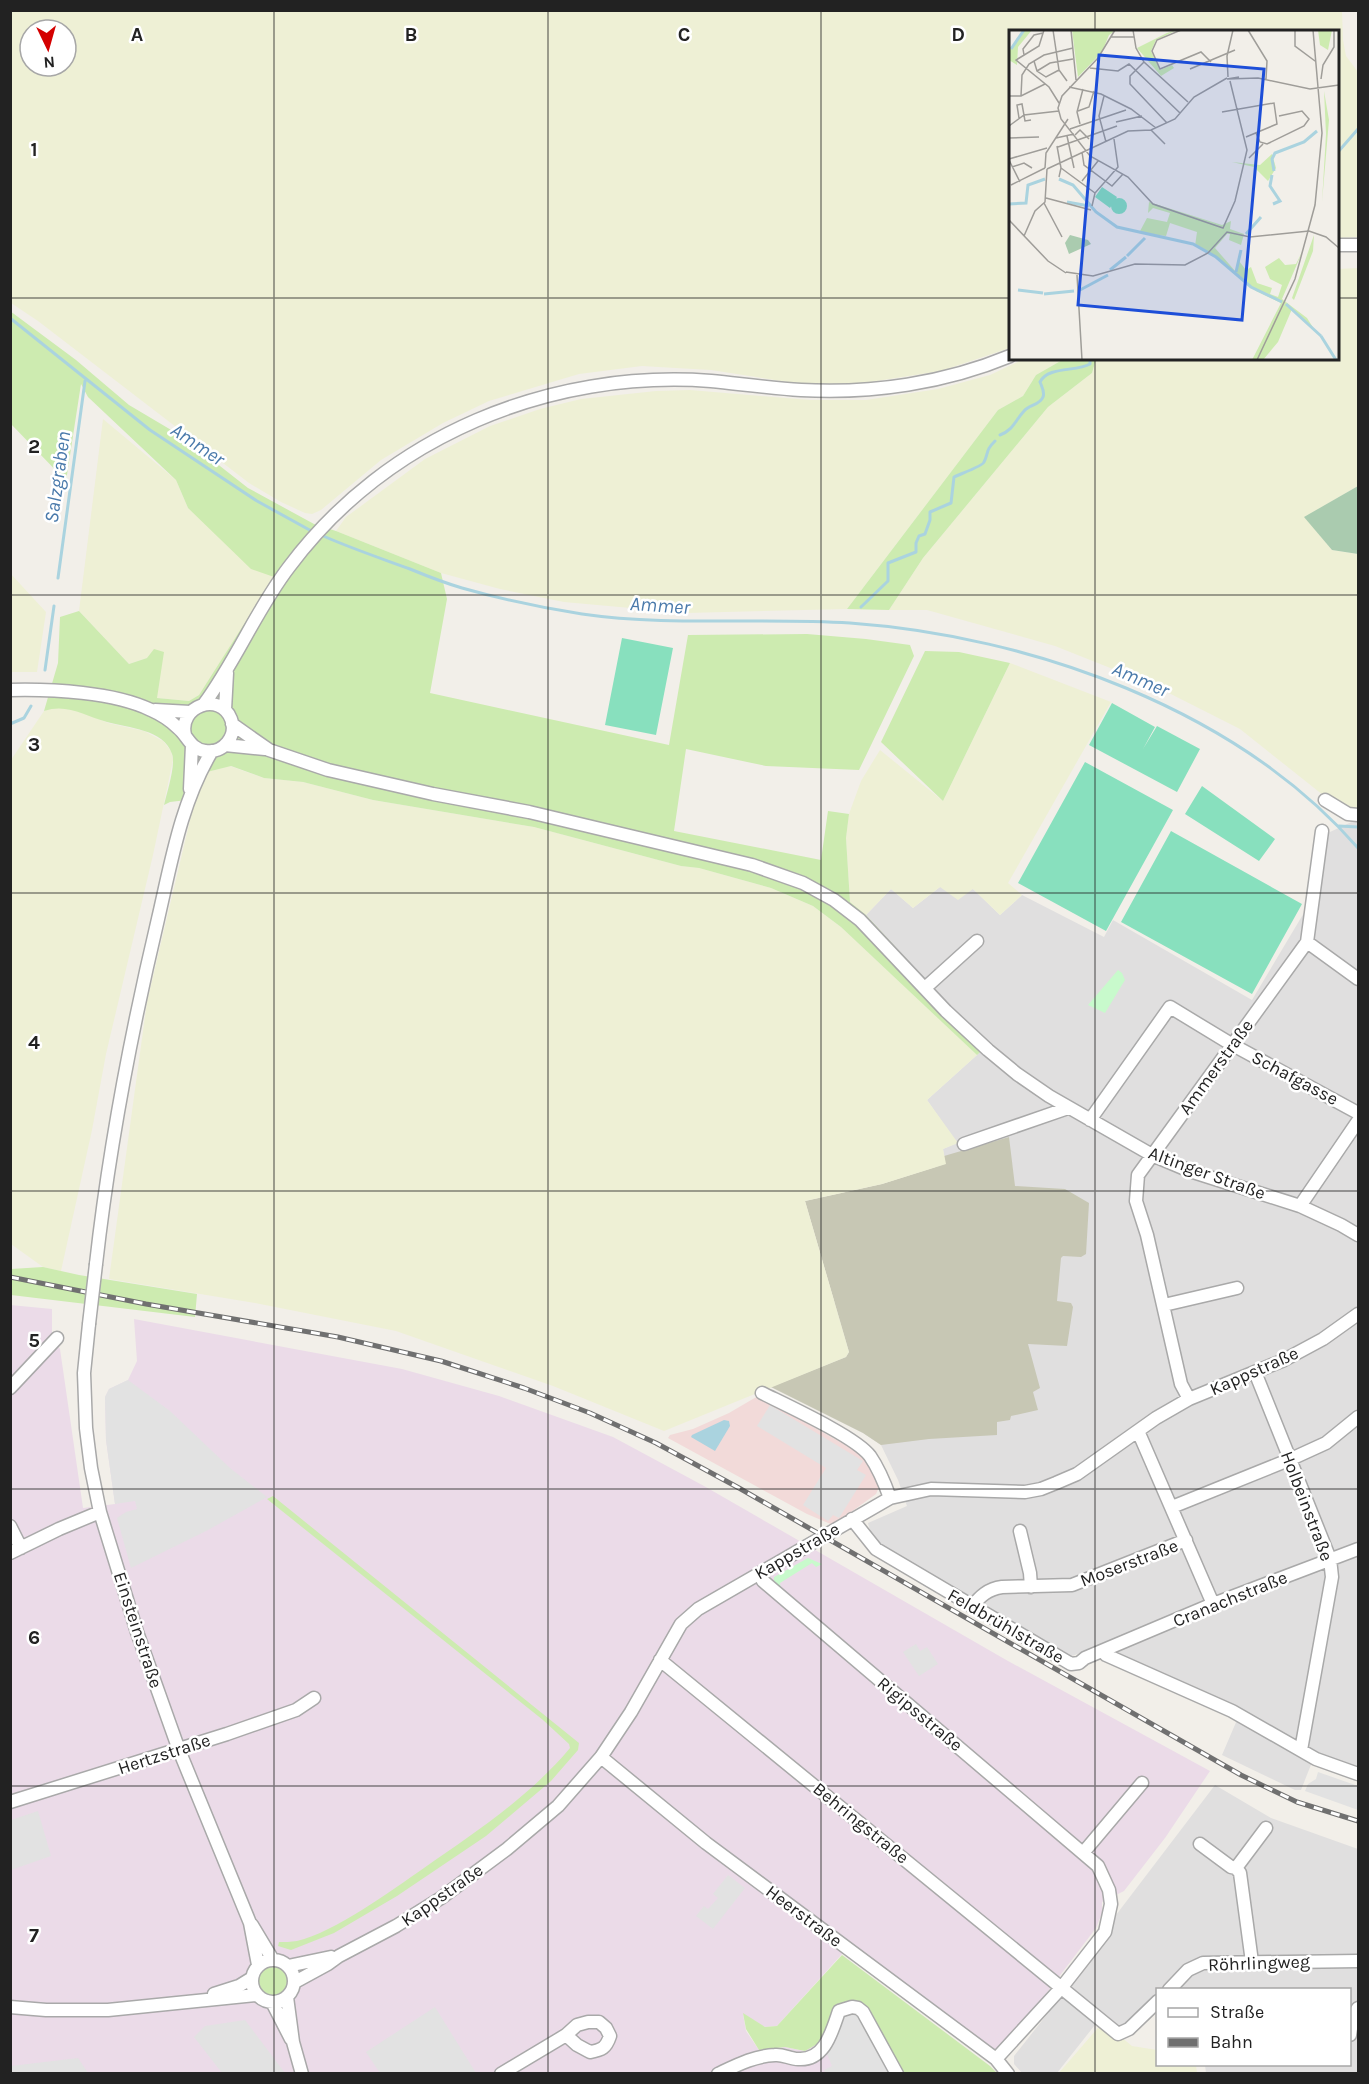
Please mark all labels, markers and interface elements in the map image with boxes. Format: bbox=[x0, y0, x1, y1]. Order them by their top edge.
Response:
north arrow bbox=[18, 18, 78, 78]
text: A bbox=[131, 23, 144, 46]
text: B bbox=[405, 23, 417, 46]
text: C bbox=[678, 23, 690, 46]
text: D bbox=[951, 23, 965, 46]
inset map bbox=[1009, 30, 1339, 360]
text: N bbox=[43, 52, 56, 72]
text: 1 bbox=[30, 138, 38, 161]
water label: Ammer bbox=[166, 418, 230, 471]
water label: Salzgraben bbox=[40, 430, 75, 524]
text: 2 bbox=[28, 435, 40, 458]
water label: Ammer bbox=[629, 592, 692, 619]
water label: Ammer bbox=[1109, 657, 1174, 703]
text: 3 bbox=[28, 733, 40, 756]
street label: Ammerstraße bbox=[1174, 1015, 1258, 1119]
text: 4 bbox=[28, 1031, 40, 1054]
street label: Schafgasse bbox=[1248, 1046, 1342, 1110]
street label: Altinger Straße bbox=[1145, 1142, 1269, 1204]
text: 5 bbox=[28, 1329, 40, 1352]
street label: Kappstraße bbox=[1206, 1342, 1302, 1400]
street label: Holbeinstraße bbox=[1276, 1448, 1338, 1564]
street label: Kappstraße bbox=[750, 1518, 844, 1584]
street label: Moserstraße bbox=[1077, 1534, 1181, 1592]
street label: Cranachstraße bbox=[1170, 1566, 1290, 1632]
street label: Einsteinstraße bbox=[109, 1569, 167, 1691]
street label: Feldbrühlstraße bbox=[944, 1584, 1068, 1668]
text: 6 bbox=[28, 1626, 40, 1649]
street label: Rigipsstraße bbox=[873, 1672, 967, 1756]
street label: Hertzstraße bbox=[115, 1729, 213, 1779]
street label: Behringstraße bbox=[809, 1778, 913, 1868]
street label: Kappstraße bbox=[397, 1859, 487, 1931]
street label: Heerstraße bbox=[761, 1880, 847, 1952]
text: 7 bbox=[29, 1924, 39, 1947]
street label: Röhrlingweg bbox=[1208, 1950, 1310, 1976]
legend bbox=[1156, 1988, 1351, 2066]
text: Straße bbox=[1210, 2001, 1264, 2023]
text: Bahn bbox=[1210, 2031, 1253, 2053]

